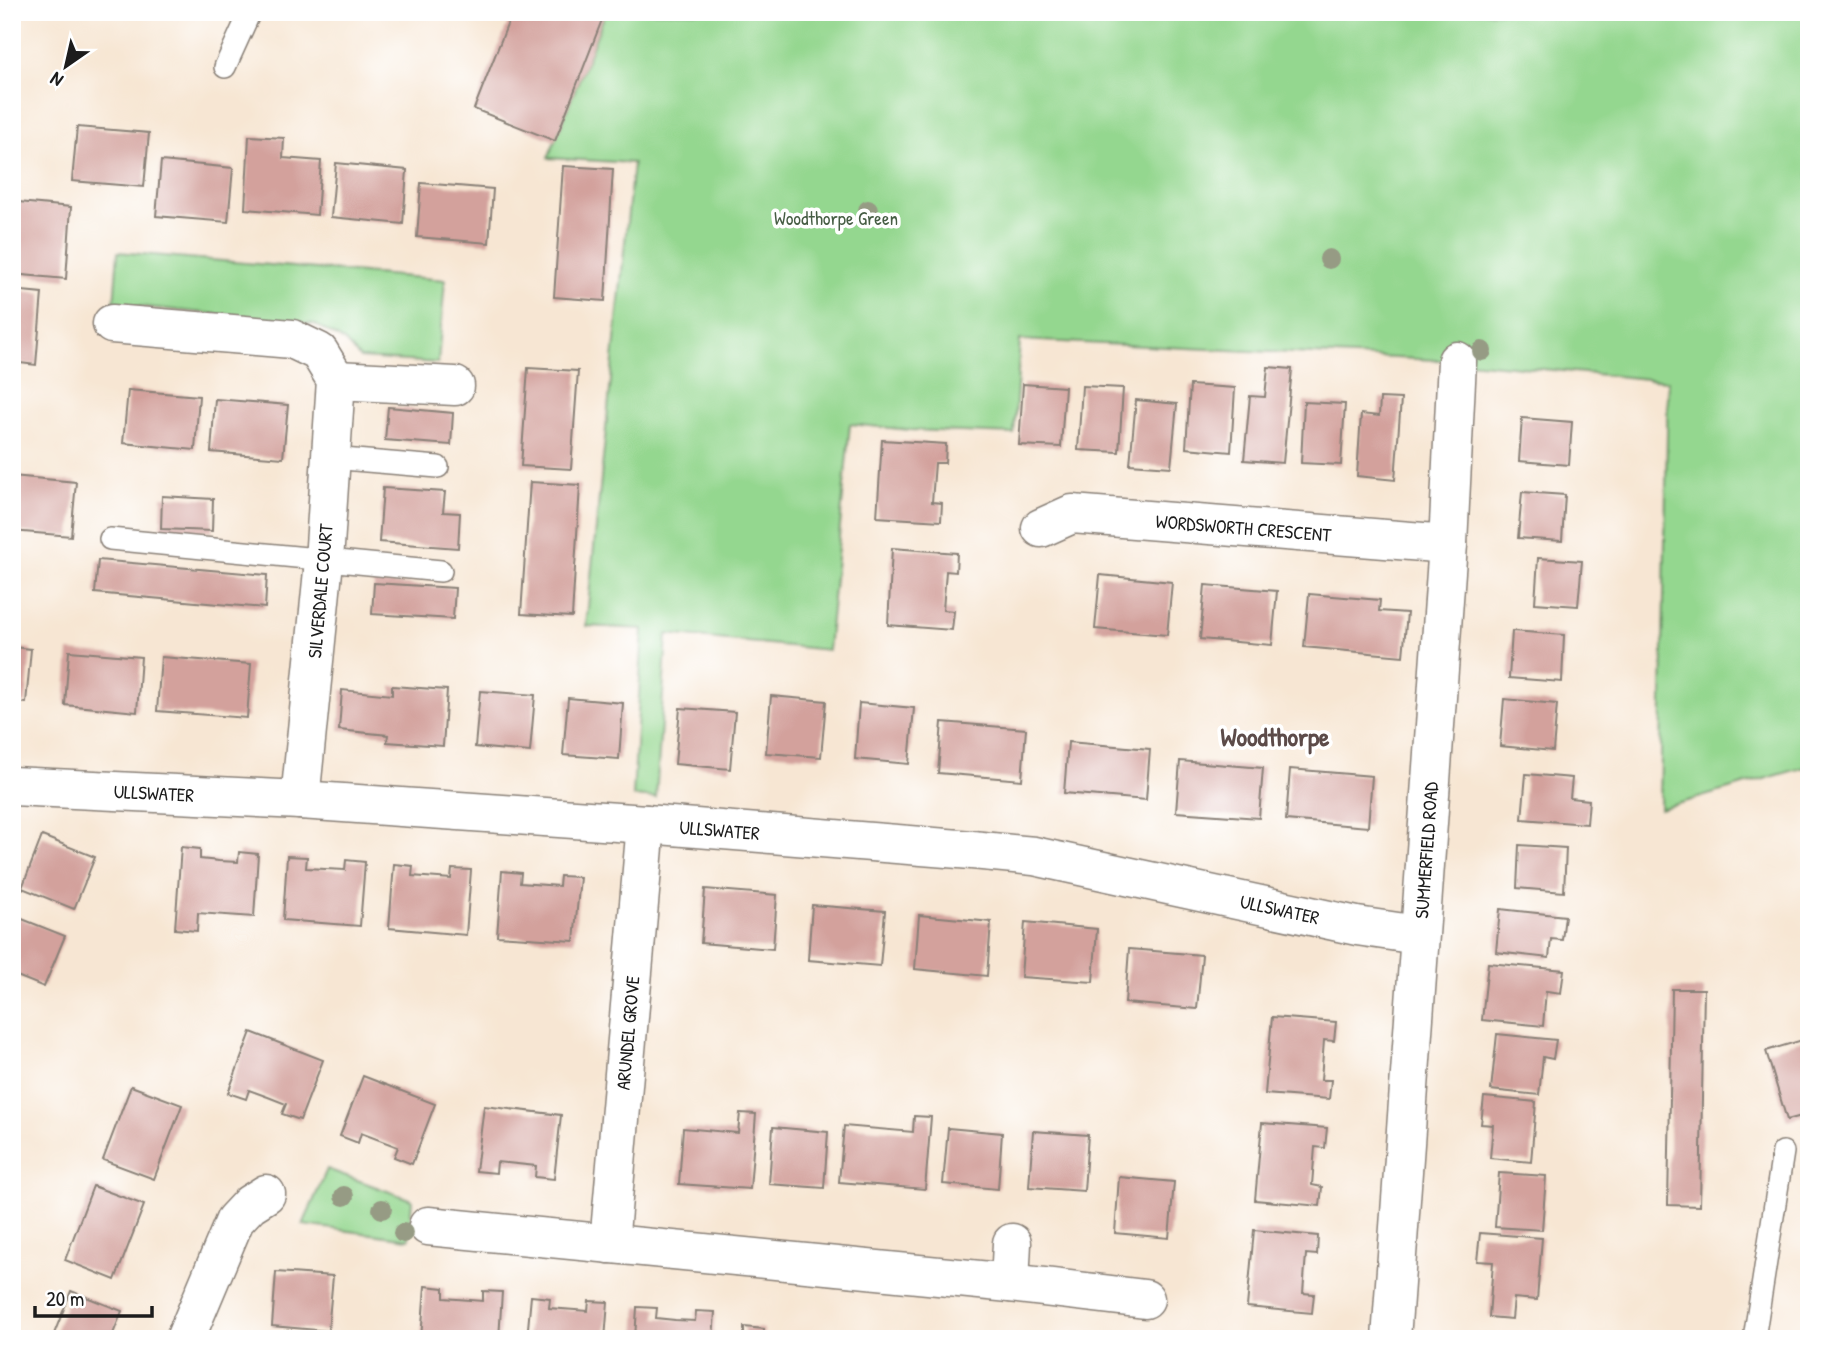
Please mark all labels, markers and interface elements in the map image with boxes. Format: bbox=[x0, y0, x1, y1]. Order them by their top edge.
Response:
north arrow bbox=[32, 32, 102, 102]
text: N bbox=[45, 66, 68, 94]
park label: Woodthorpe Green bbox=[774, 205, 898, 231]
street label: WORDSWORTH CRESCENT bbox=[1155, 508, 1333, 548]
street label: SILVERDALE COURT bbox=[301, 522, 339, 659]
district label: Woodthorpe bbox=[1221, 719, 1330, 755]
street label: ULLSWATER bbox=[113, 778, 195, 808]
street label: SUMMERFIELD ROAD bbox=[1408, 781, 1444, 919]
street label: ULLSWATER bbox=[679, 814, 761, 846]
street label: ULLSWATER bbox=[1238, 888, 1322, 931]
street label: ARUNDEL GROVE bbox=[610, 974, 646, 1091]
scale bar bbox=[35, 1274, 152, 1318]
text: 20 m bbox=[46, 1284, 84, 1313]

